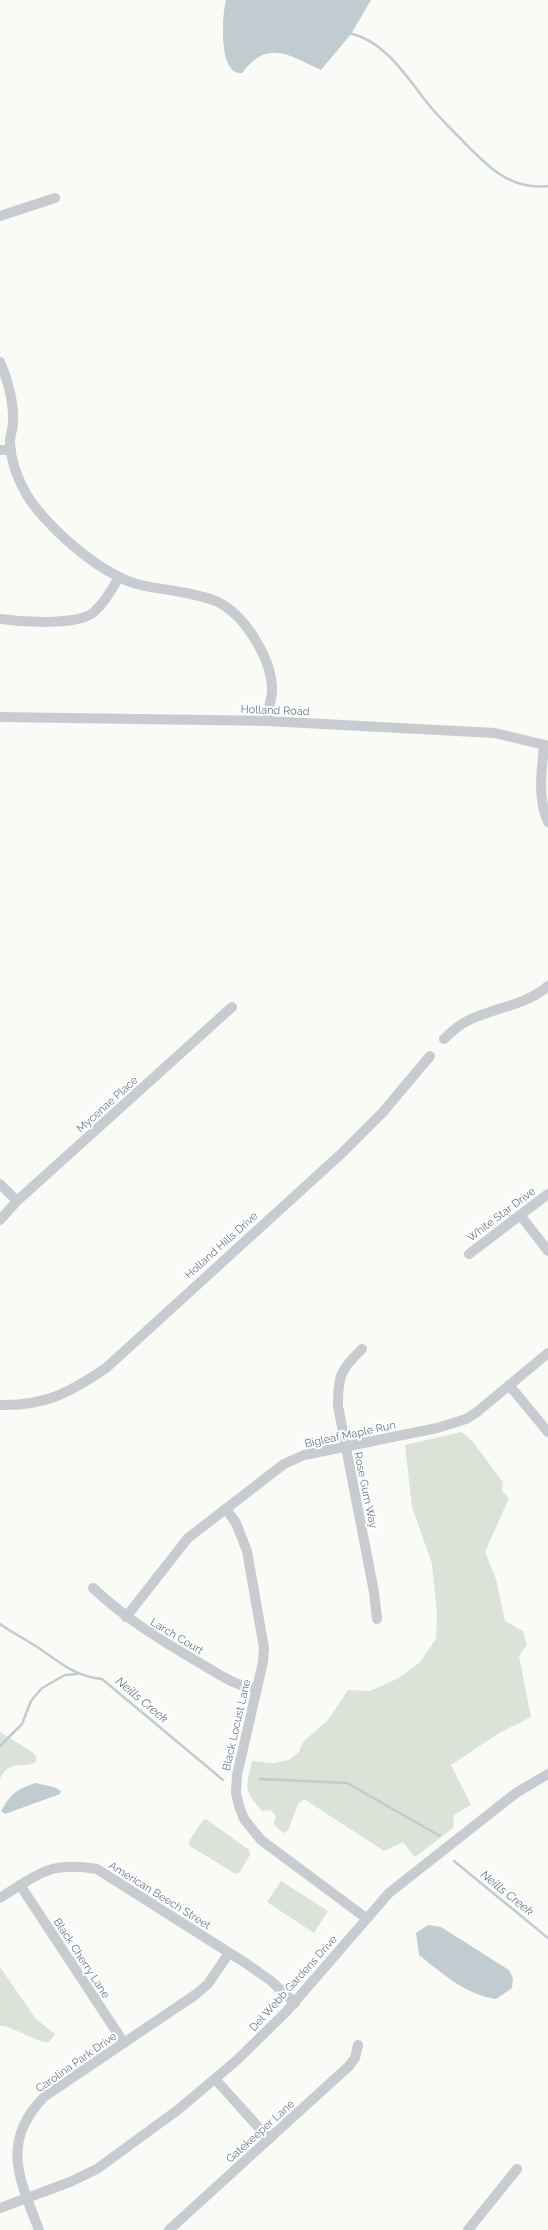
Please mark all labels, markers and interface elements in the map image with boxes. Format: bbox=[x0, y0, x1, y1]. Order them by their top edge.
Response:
street label: Holland Road bbox=[240, 703, 310, 718]
street label: Mycenae Place bbox=[74, 1073, 141, 1135]
street label: White Star Drive bbox=[465, 1184, 538, 1244]
street label: Holland Hills Drive bbox=[182, 1209, 261, 1281]
street label: Bigleaf Maple Run bbox=[303, 1418, 397, 1450]
street label: Rose Gum Way bbox=[351, 1451, 380, 1530]
street label: Larch Court bbox=[148, 1616, 206, 1657]
water label: Neills Creek bbox=[113, 1674, 171, 1726]
street label: Black Locust Lane bbox=[220, 1678, 253, 1772]
street label: American Beech Street bbox=[106, 1859, 213, 1932]
water label: Neills Creek bbox=[478, 1867, 537, 1919]
street label: Black Cherry Lane bbox=[51, 1916, 113, 2001]
street label: Del Webb Gardens Drive bbox=[247, 1932, 340, 2034]
street label: Carolina Park Drive bbox=[33, 2029, 120, 2095]
street label: Gatekeeper Lane bbox=[224, 2097, 298, 2165]

